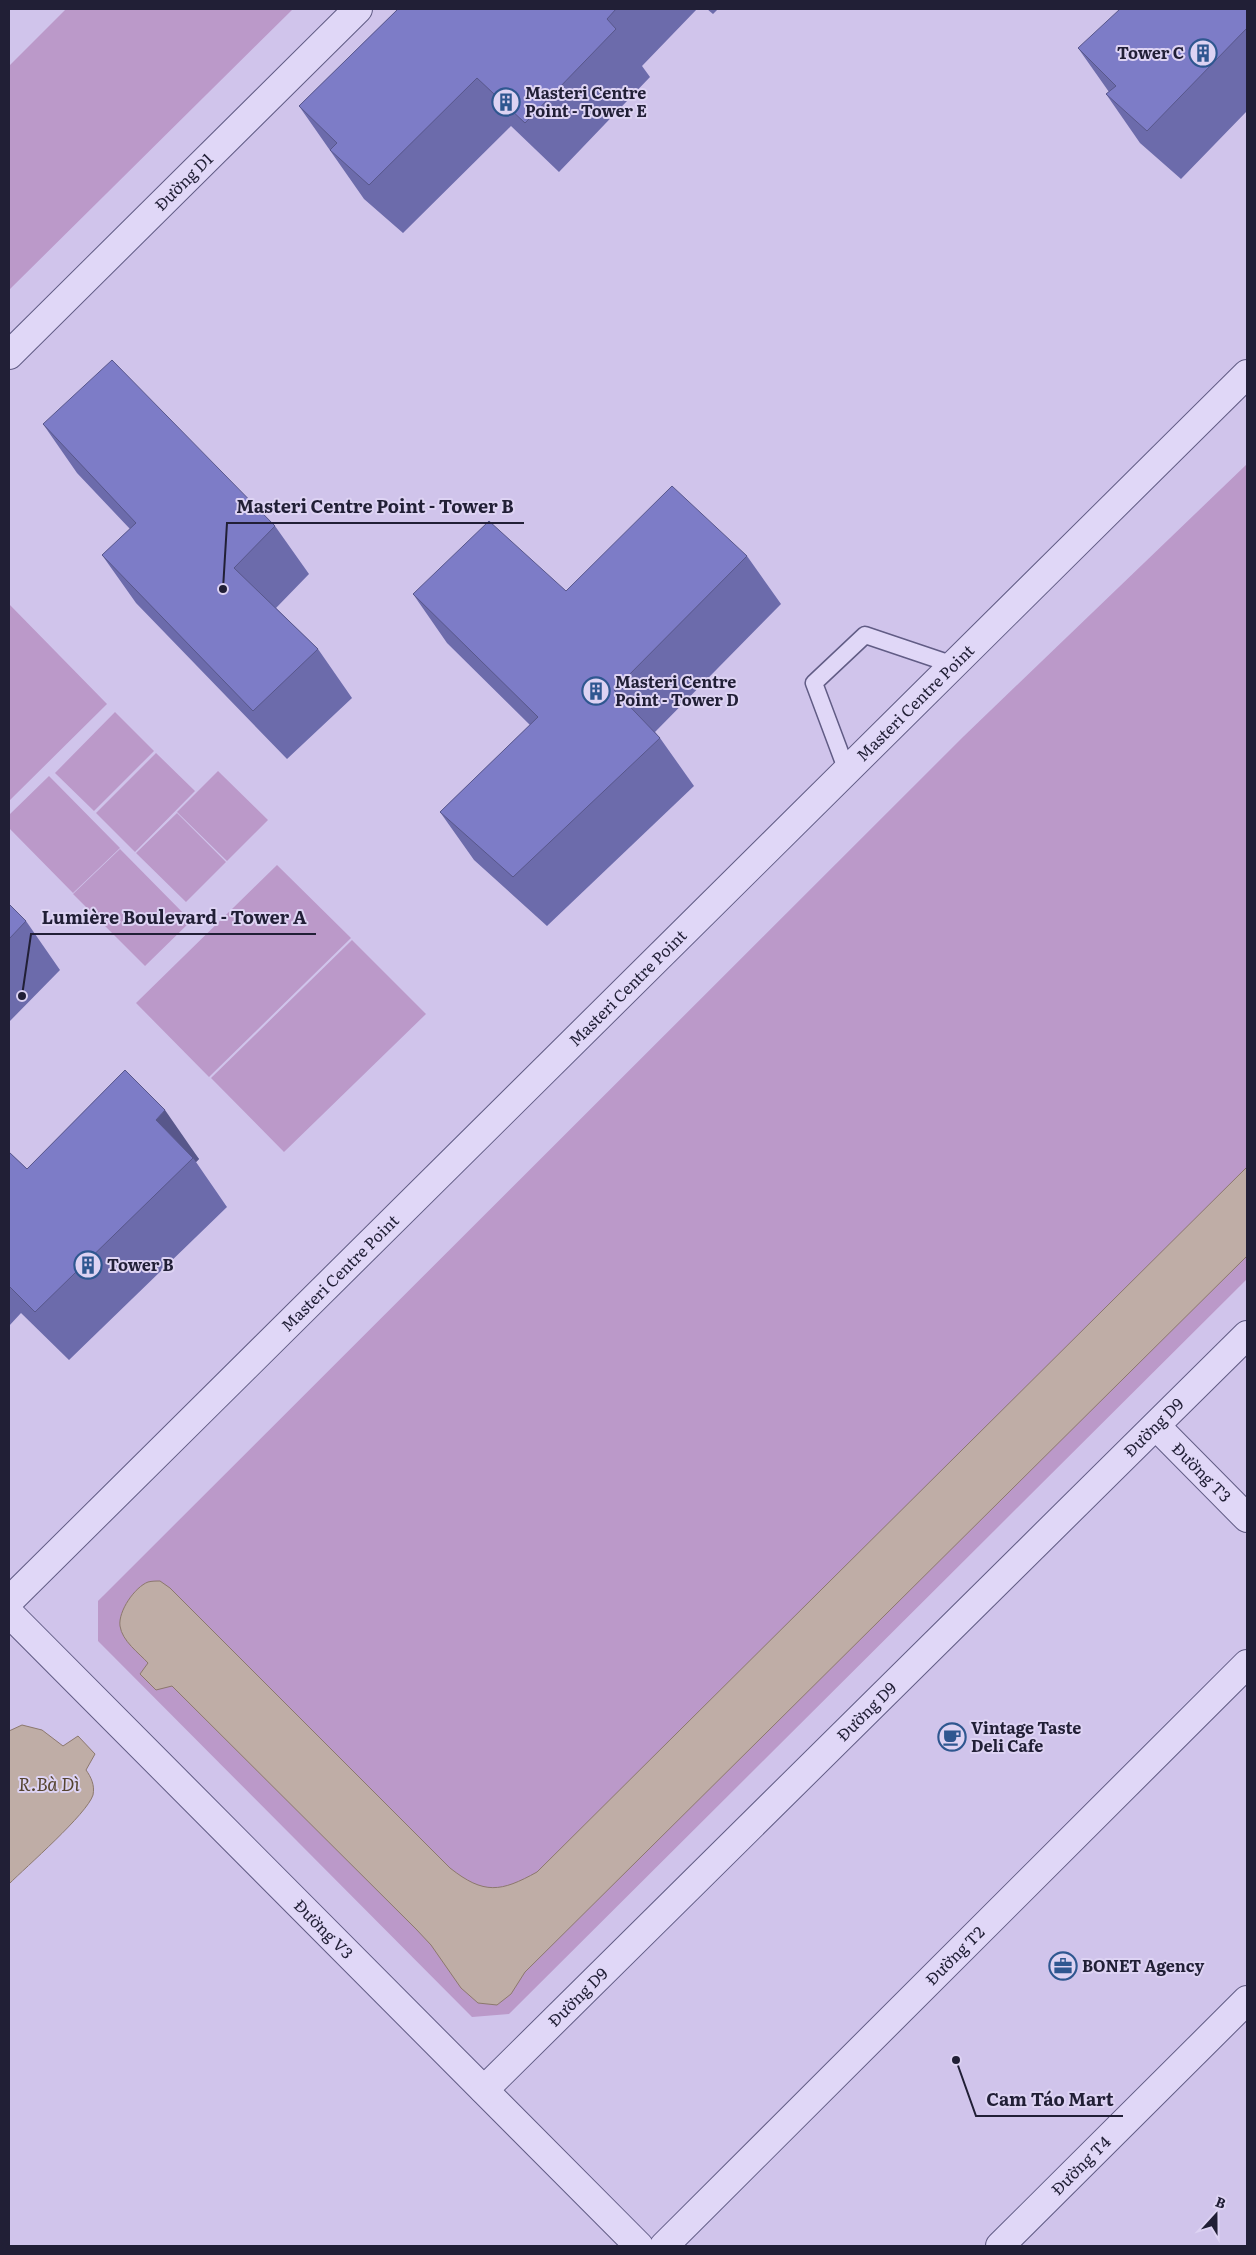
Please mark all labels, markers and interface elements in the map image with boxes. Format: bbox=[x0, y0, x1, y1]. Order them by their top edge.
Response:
building icon: Tower C bbox=[1188, 38, 1218, 68]
place label: Tower C bbox=[1117, 40, 1184, 64]
place label: Masteri Centre Point - Tower E bbox=[525, 80, 647, 122]
building icon: Masteri Centre Point - Tower E bbox=[491, 87, 521, 117]
street label: Đường D1 bbox=[148, 146, 218, 216]
callout: Masteri Centre Point - Tower B bbox=[227, 490, 524, 523]
text: Masteri Centre Point - Tower B bbox=[236, 492, 514, 519]
street label: Masteri Centre Point bbox=[850, 638, 979, 766]
place label: Masteri Centre Point - Tower D bbox=[615, 669, 739, 711]
building icon: Masteri Centre Point - Tower D bbox=[581, 676, 611, 706]
callout: Lumière Boulevard - Tower A bbox=[31, 901, 316, 934]
text: Lumière Boulevard - Tower A bbox=[41, 903, 307, 930]
street label: Masteri Centre Point bbox=[563, 923, 692, 1051]
street label: Masteri Centre Point bbox=[275, 1208, 404, 1336]
building icon: Tower B bbox=[73, 1250, 103, 1280]
place label: Tower B bbox=[107, 1252, 174, 1276]
street label: Đường D9 bbox=[1118, 1392, 1188, 1462]
street label: Đường T3 bbox=[1167, 1436, 1238, 1507]
street label: Đường D9 bbox=[830, 1676, 901, 1746]
place label: Vintage Taste Deli Cafe bbox=[971, 1715, 1081, 1757]
cafe icon: Vintage Taste Deli Cafe bbox=[937, 1722, 967, 1752]
water label: R.Bà Dì bbox=[18, 1770, 80, 1797]
street label: Đường V3 bbox=[289, 1893, 360, 1964]
street label: Đường T2 bbox=[919, 1920, 989, 1990]
office icon: BONET Agency bbox=[1048, 1951, 1078, 1981]
place label: BONET Agency bbox=[1082, 1953, 1204, 1977]
street label: Đường D9 bbox=[542, 1961, 613, 2032]
callout: Cam Táo Mart bbox=[976, 2083, 1123, 2116]
text: Cam Táo Mart bbox=[986, 2085, 1114, 2112]
street label: Đường T4 bbox=[1045, 2129, 1116, 2200]
north arrow bbox=[1191, 2190, 1241, 2240]
text: B bbox=[1213, 2191, 1229, 2213]

